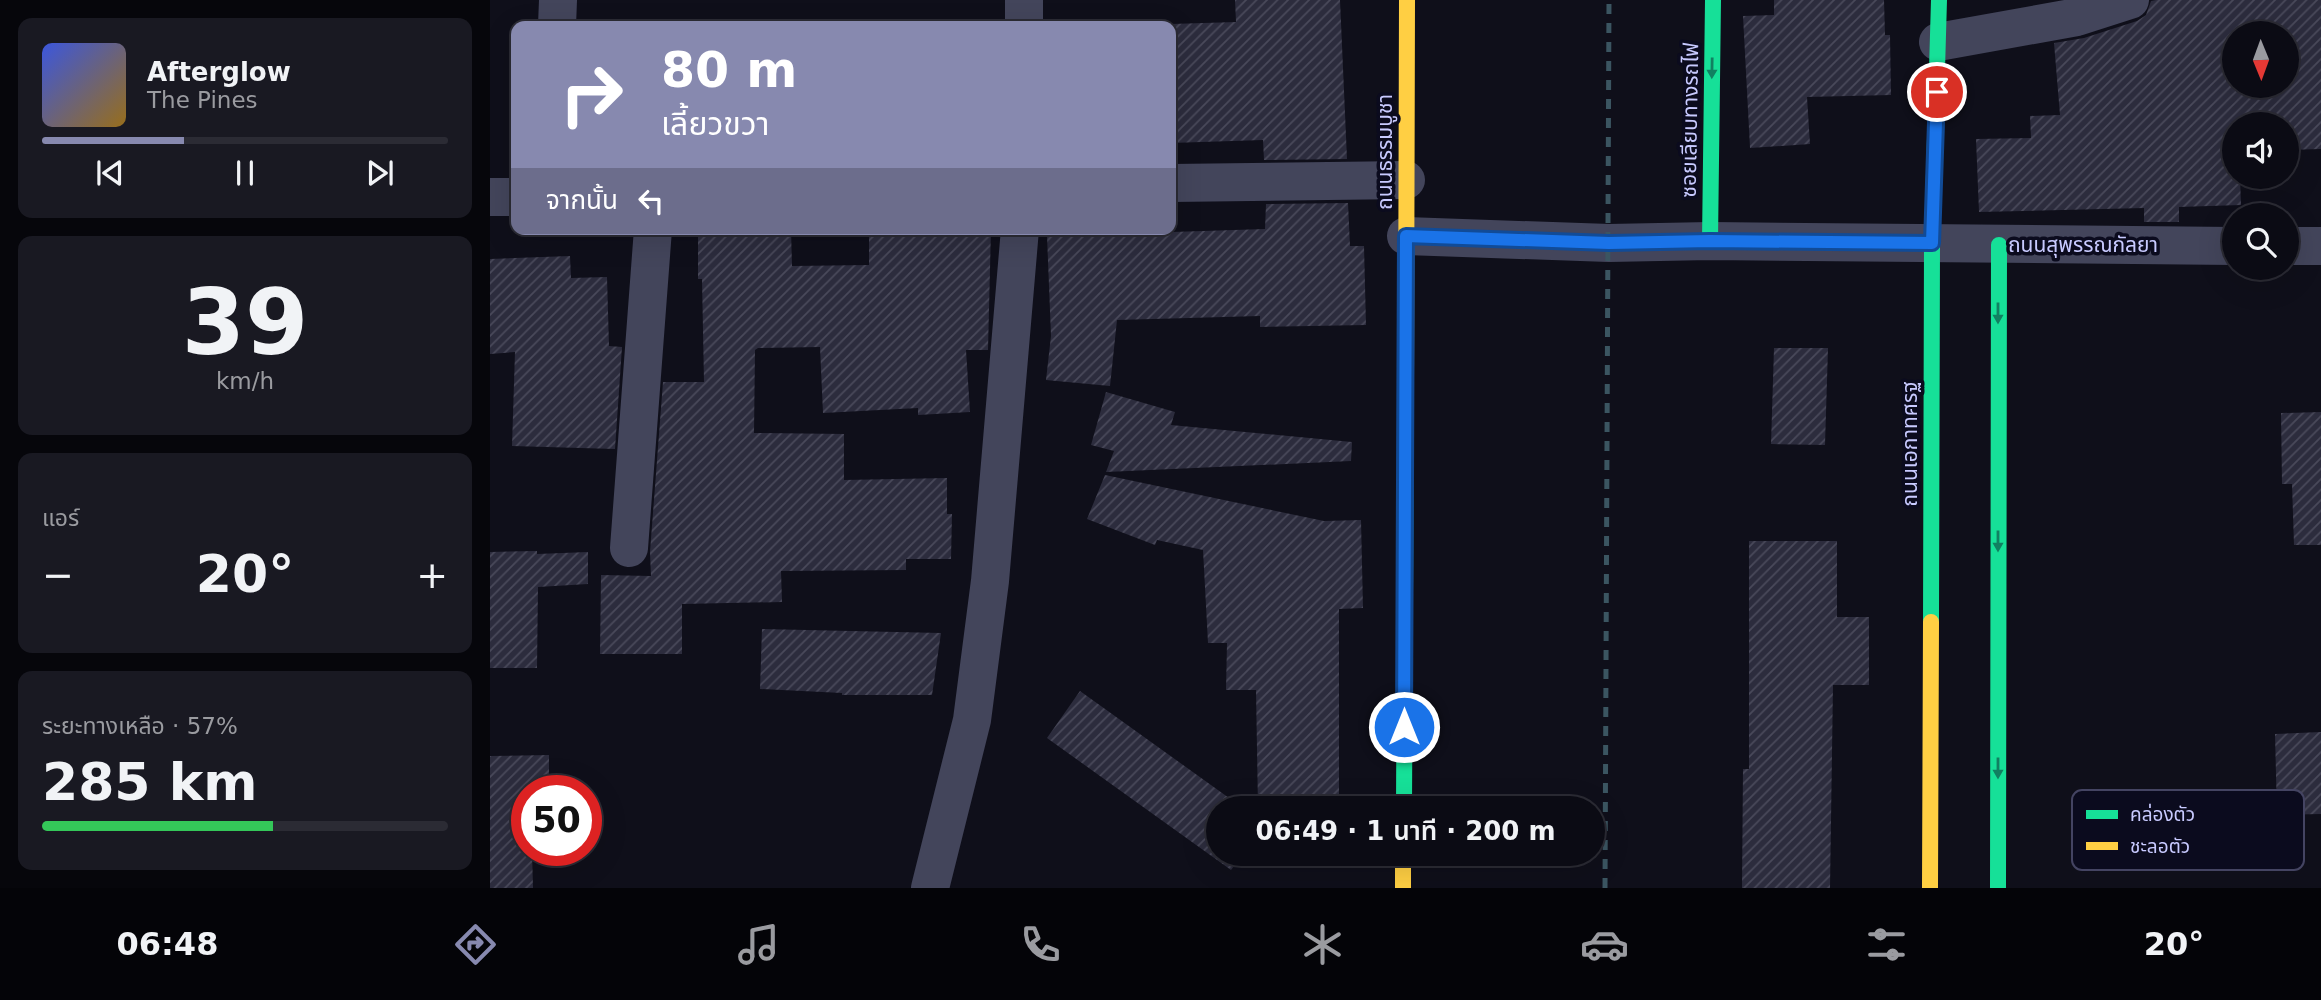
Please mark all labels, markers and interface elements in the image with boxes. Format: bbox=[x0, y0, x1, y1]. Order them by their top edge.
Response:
north arrow bbox=[2222, 21, 2300, 98]
map controls bbox=[2222, 21, 2299, 280]
text: 80 m bbox=[661, 42, 797, 99]
street label: ซอยเลียบทางรถไฟ bbox=[1677, 42, 1703, 198]
icon: right bbox=[546, 49, 637, 140]
text: Afterglow bbox=[147, 57, 291, 87]
one-way arrow bbox=[1706, 57, 1718, 79]
pin bbox=[1907, 62, 1967, 122]
icon: arrive bbox=[1918, 73, 1956, 111]
text: The Pines bbox=[147, 87, 258, 113]
street label: ถนนธรรมบูชา bbox=[1373, 94, 1398, 210]
text: เลี้ยวขวา bbox=[661, 105, 769, 143]
button: sound bbox=[2222, 112, 2299, 189]
icon: previous bbox=[91, 154, 129, 192]
icon: pause bbox=[226, 154, 264, 192]
icon: next bbox=[361, 154, 399, 192]
icon: left bbox=[632, 182, 670, 220]
text: จากนั้น bbox=[546, 185, 618, 215]
button: search bbox=[2222, 203, 2299, 280]
street label: ถนนสุพรรณกัลยา bbox=[2008, 233, 2158, 258]
text: 39 bbox=[182, 270, 308, 375]
one-way arrow bbox=[1992, 302, 2004, 324]
text: km/h bbox=[216, 368, 274, 394]
street label: ถนนเอกาทศรฐ bbox=[1898, 381, 1922, 507]
text: แอร์ bbox=[42, 505, 79, 531]
one-way arrow bbox=[1992, 530, 2004, 552]
text: 20° bbox=[196, 544, 294, 604]
text: − bbox=[42, 553, 74, 597]
text: + bbox=[416, 553, 448, 597]
position arrow bbox=[1367, 690, 1441, 764]
text: ระยะทางเหลือ · 57% bbox=[42, 713, 238, 739]
text: 285 km bbox=[42, 752, 257, 812]
one-way arrow bbox=[1992, 757, 2004, 779]
speed limit sign: 50 bbox=[511, 775, 602, 866]
legend bbox=[2072, 790, 2304, 870]
text: คล่องตัว bbox=[2130, 803, 2195, 825]
text: 06:49 · 1 นาที · 200 m bbox=[1255, 816, 1556, 846]
text: ชะลอตัว bbox=[2130, 835, 2190, 857]
icon: directions bbox=[451, 920, 500, 969]
icon: music bbox=[734, 920, 783, 969]
icon: phone bbox=[1016, 920, 1065, 969]
icon: climate bbox=[1298, 920, 1347, 969]
icon: car bbox=[1580, 920, 1629, 969]
icon: filters bbox=[1862, 920, 1911, 969]
text: 06:48 bbox=[117, 925, 218, 963]
text: 20° bbox=[2144, 925, 2204, 963]

